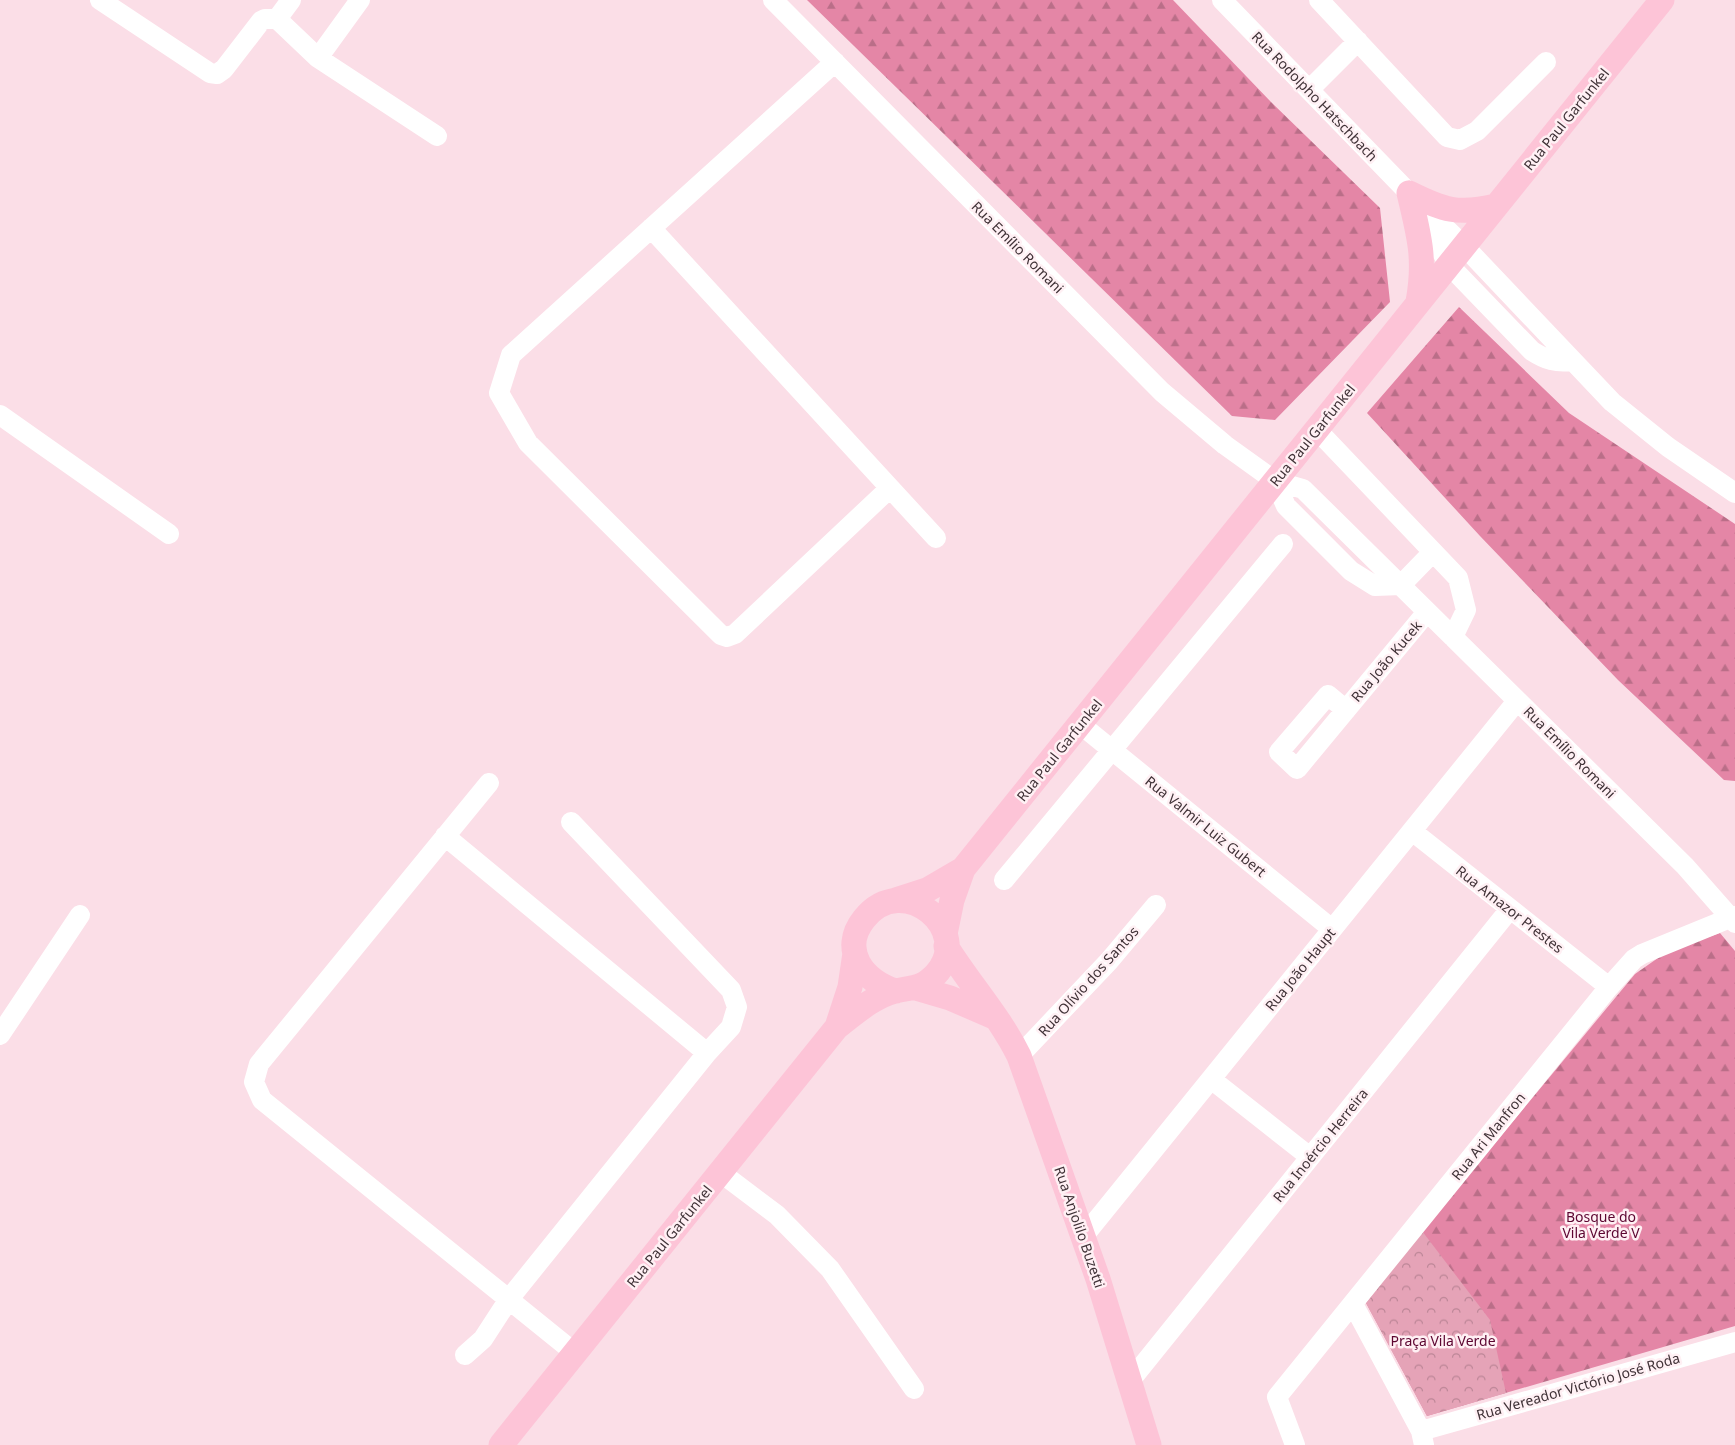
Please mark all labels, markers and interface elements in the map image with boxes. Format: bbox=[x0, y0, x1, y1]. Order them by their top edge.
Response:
street label: Rua Rodolpho Hatschbach bbox=[1248, 27, 1382, 165]
street label: Rua Paul Garfunkel bbox=[1519, 64, 1613, 174]
street label: Rua Emílio Romani bbox=[968, 197, 1068, 297]
street label: Rua Paul Garfunkel bbox=[1265, 380, 1359, 490]
street label: Rua João Kucek bbox=[1346, 616, 1426, 706]
street label: Rua Paul Garfunkel bbox=[1012, 695, 1106, 805]
street label: Rua Emílio Romani bbox=[1520, 702, 1620, 802]
street label: Rua Valmir Luiz Gubert bbox=[1142, 771, 1270, 881]
street label: Rua Amazor Prestes bbox=[1452, 861, 1568, 957]
street label: Rua Olívio dos Santos bbox=[1034, 922, 1143, 1040]
street label: Rua João Haupt bbox=[1261, 924, 1339, 1014]
street label: Rua Inoércio Herreira bbox=[1268, 1084, 1372, 1206]
street label: Rua Ari Manfron bbox=[1447, 1088, 1529, 1184]
street label: Rua Anjolilo Buzetti bbox=[1050, 1164, 1110, 1290]
street label: Rua Paul Garfunkel bbox=[622, 1181, 716, 1291]
park label: Bosque do Vila Verde V bbox=[1562, 1207, 1640, 1242]
park label: Praça Vila Verde bbox=[1390, 1331, 1496, 1350]
street label: Rua Vereador Victório José Roda bbox=[1474, 1348, 1682, 1424]

